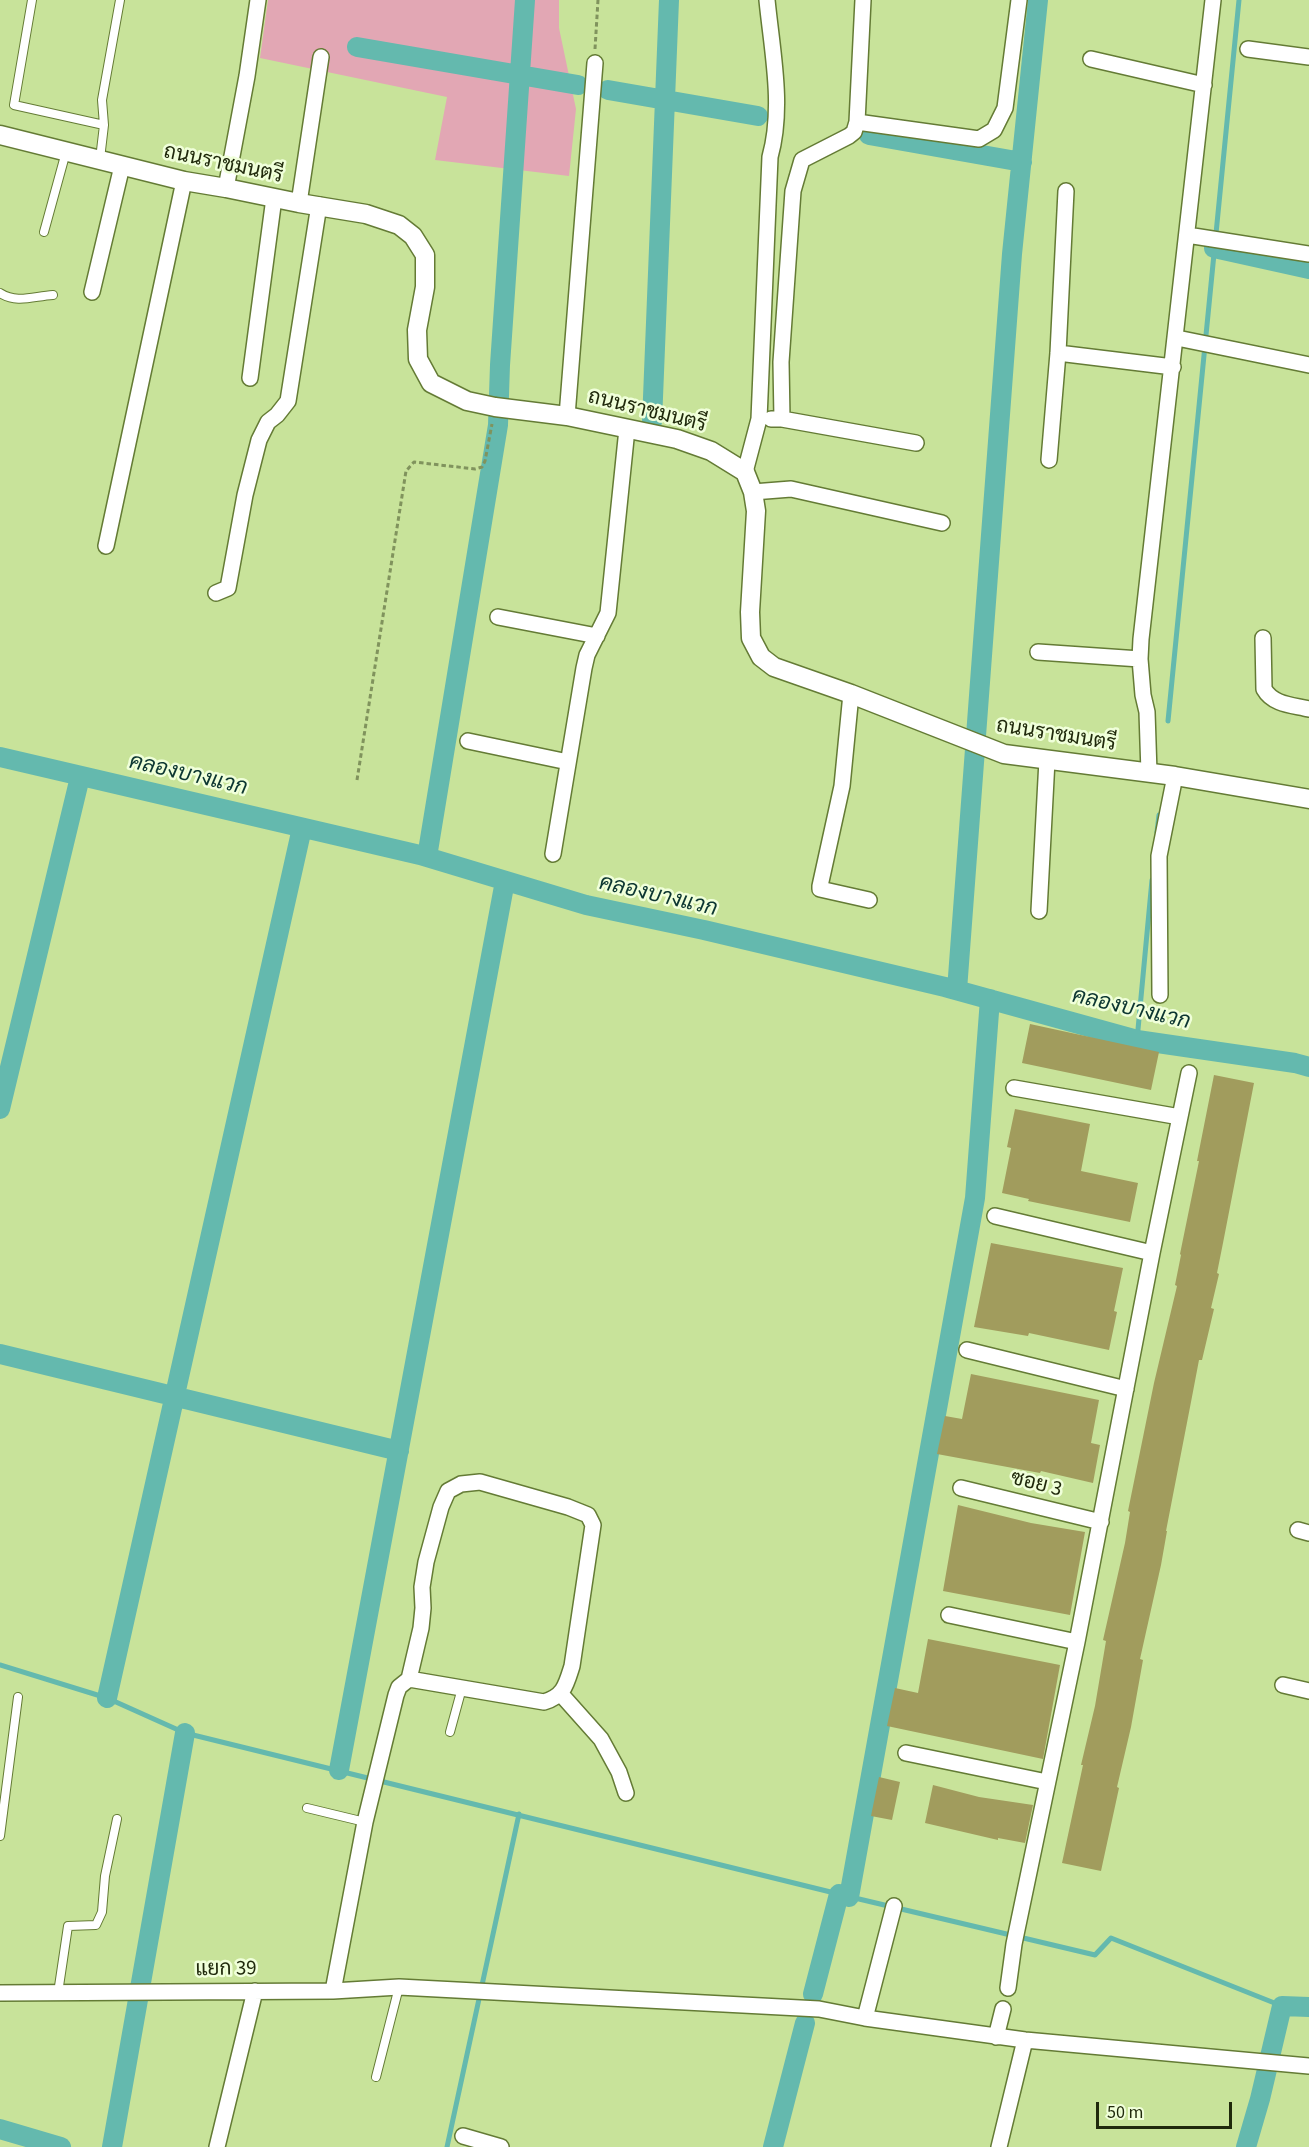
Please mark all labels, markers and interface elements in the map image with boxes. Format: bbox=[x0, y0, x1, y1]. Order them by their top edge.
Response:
street label: ถนนราชมนตรี bbox=[161, 140, 285, 190]
street label: ถนนราชมนตรี bbox=[585, 385, 709, 439]
street label: ถนนราชมนตรี bbox=[994, 714, 1118, 758]
water label: คลองบางแวก bbox=[126, 750, 250, 802]
water label: คลองบางแวก bbox=[596, 871, 720, 923]
water label: คลองบางแวก bbox=[1069, 984, 1193, 1036]
street label: ซอย 3 bbox=[1008, 1466, 1064, 1504]
street label: แยก 39 bbox=[195, 1957, 257, 1983]
scale bar bbox=[1099, 2090, 1236, 2128]
text: 50 m bbox=[1107, 2100, 1143, 2125]

